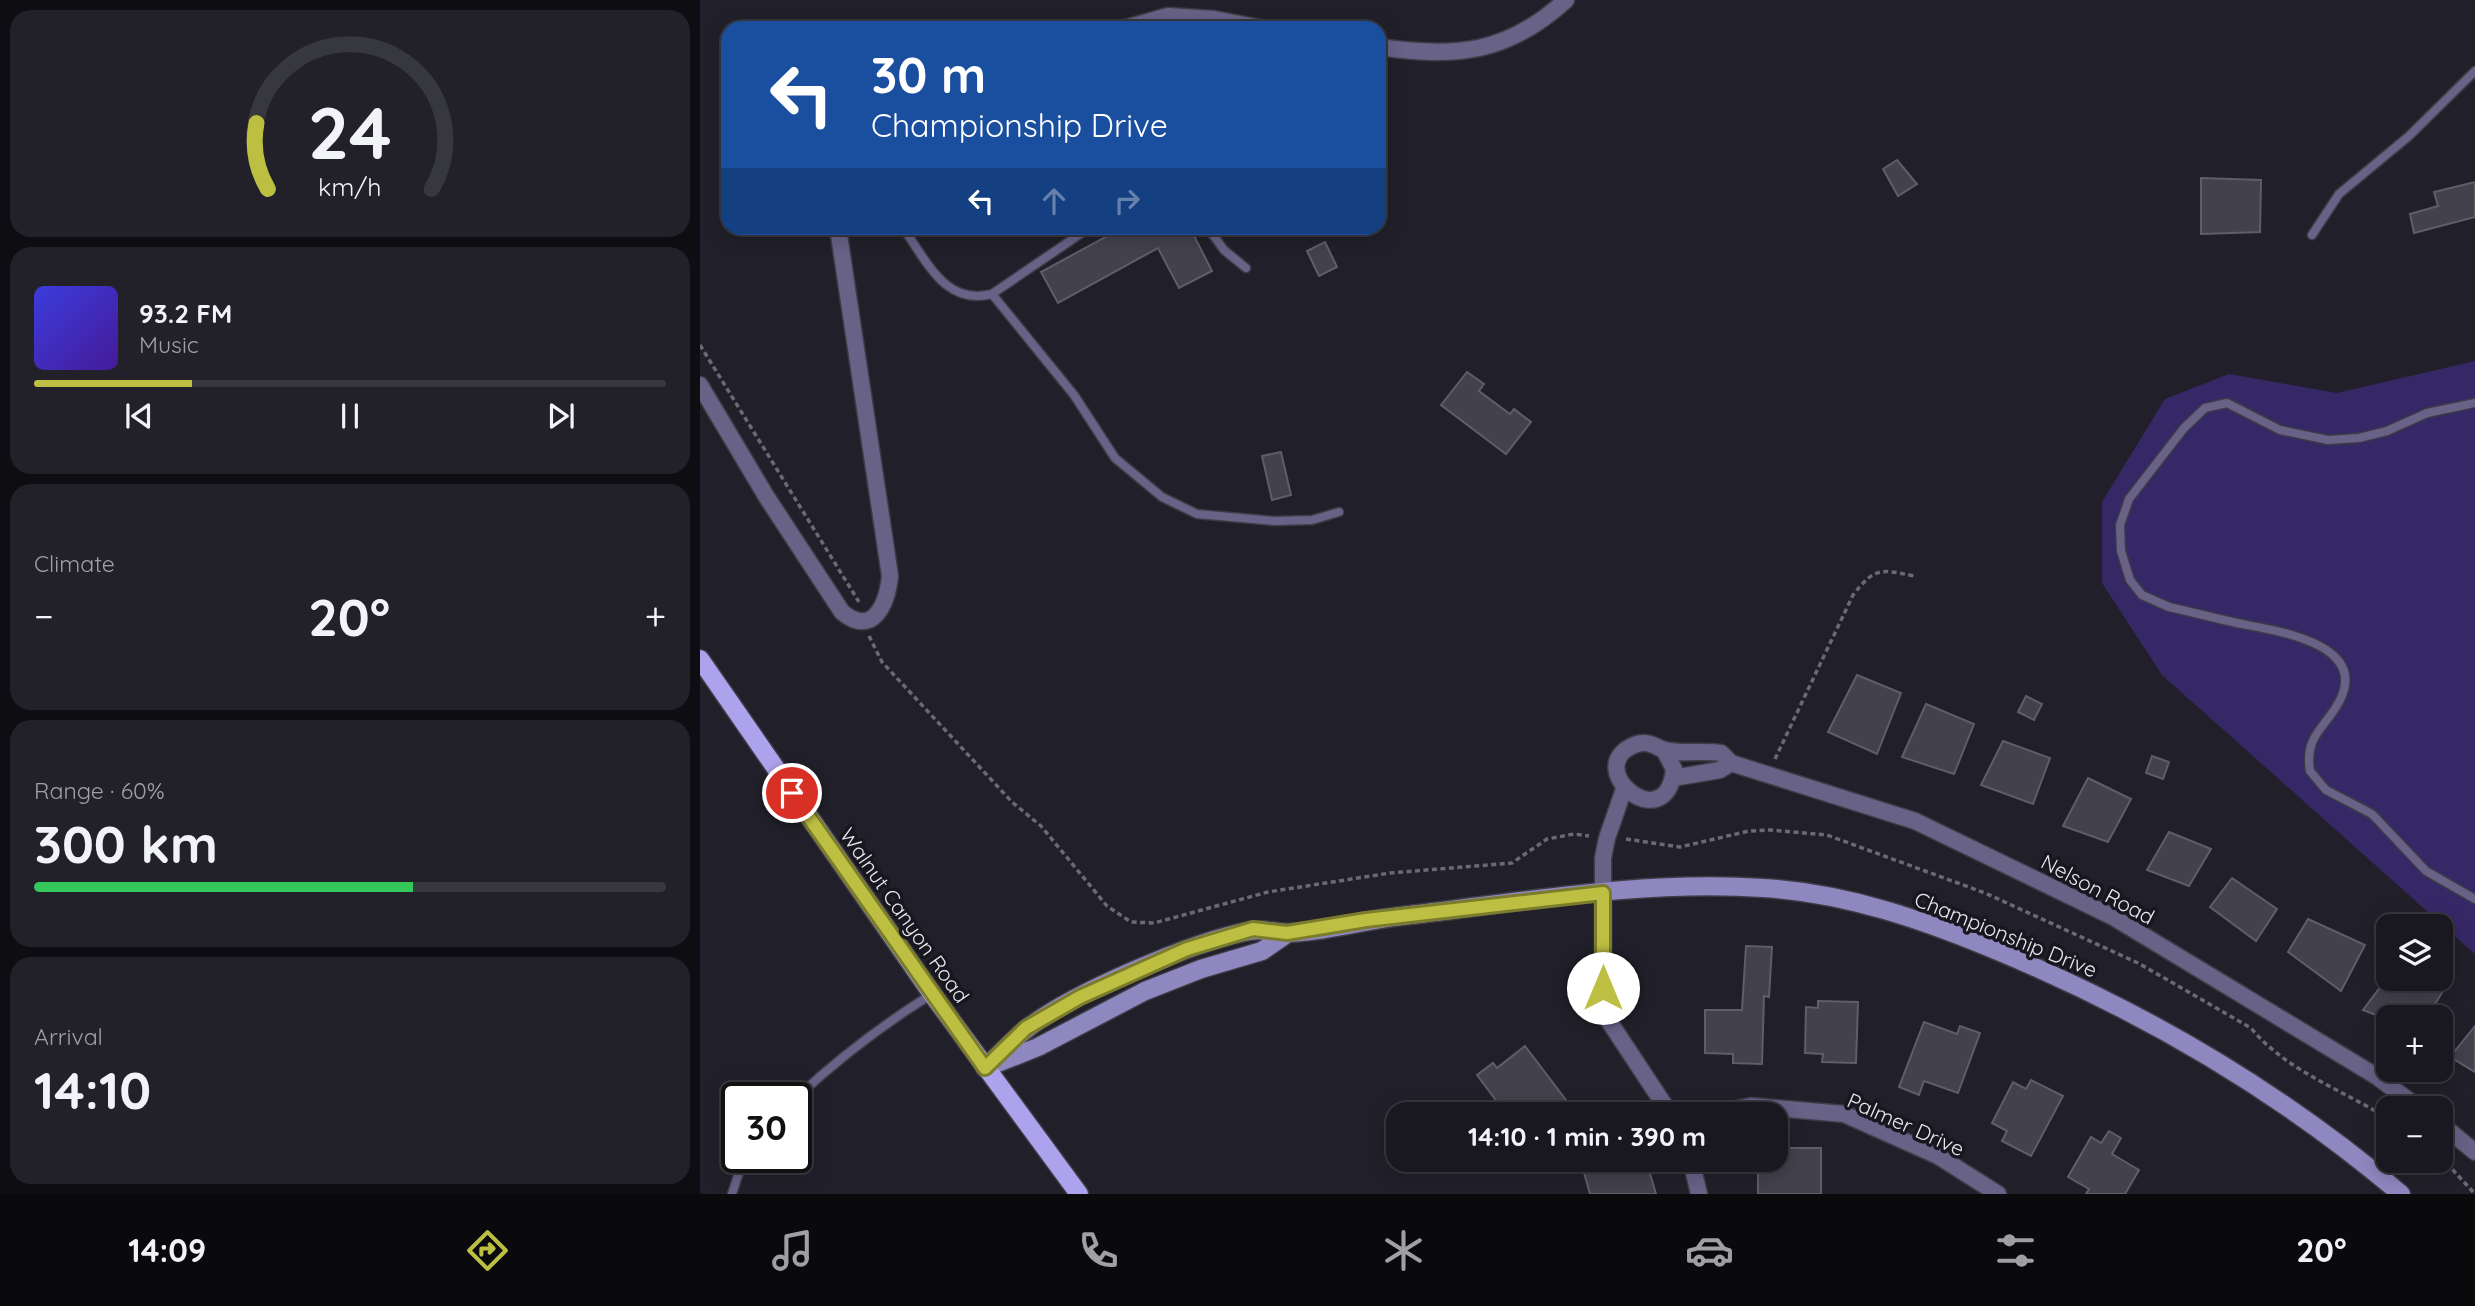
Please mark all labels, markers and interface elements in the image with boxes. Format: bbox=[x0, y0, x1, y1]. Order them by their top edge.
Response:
text: 30 m bbox=[871, 44, 986, 105]
icon: left bbox=[756, 49, 847, 140]
text: 24 bbox=[308, 87, 392, 178]
text: Championship Drive bbox=[871, 105, 1168, 145]
text: km/h bbox=[318, 171, 382, 202]
icon: left bbox=[962, 182, 1000, 220]
icon: ahead bbox=[1035, 182, 1073, 220]
icon: right bbox=[1108, 182, 1146, 220]
text: 93.2 FM bbox=[139, 297, 232, 330]
text: Music bbox=[139, 330, 199, 359]
icon: previous bbox=[120, 397, 158, 435]
icon: pause bbox=[331, 397, 369, 435]
icon: next bbox=[542, 397, 580, 435]
text: Climate bbox=[34, 549, 115, 578]
text: 20° bbox=[308, 584, 390, 649]
text: − bbox=[34, 592, 54, 640]
text: + bbox=[645, 592, 666, 640]
pin bbox=[762, 763, 822, 823]
icon: arrive bbox=[773, 774, 811, 812]
text: Range · 60% bbox=[34, 776, 165, 805]
text: 300 km bbox=[34, 811, 218, 876]
street label: Walnut Canyon Road bbox=[835, 823, 975, 1007]
street label: Nelson Road bbox=[2037, 848, 2159, 930]
street label: Championship Drive bbox=[1911, 885, 2101, 983]
map controls bbox=[2376, 914, 2453, 1173]
button: layers bbox=[2376, 914, 2453, 991]
position arrow bbox=[1566, 951, 1640, 1025]
button: + bbox=[2376, 1005, 2453, 1082]
text: Arrival bbox=[34, 1022, 103, 1051]
text: 14:10 bbox=[34, 1057, 151, 1122]
speed limit sign: 30 bbox=[721, 1082, 812, 1173]
street label: Palmer Drive bbox=[1843, 1087, 1969, 1161]
button: − bbox=[2376, 1096, 2453, 1173]
text: 14:10 · 1 min · 390 m bbox=[1468, 1120, 1706, 1153]
icon: directions bbox=[463, 1226, 512, 1275]
icon: music bbox=[768, 1226, 817, 1275]
icon: phone bbox=[1074, 1226, 1123, 1275]
icon: climate bbox=[1379, 1226, 1428, 1275]
icon: car bbox=[1685, 1226, 1734, 1275]
icon: filters bbox=[1991, 1226, 2040, 1275]
text: 14:09 bbox=[128, 1230, 206, 1270]
text: 20° bbox=[2296, 1230, 2347, 1270]

